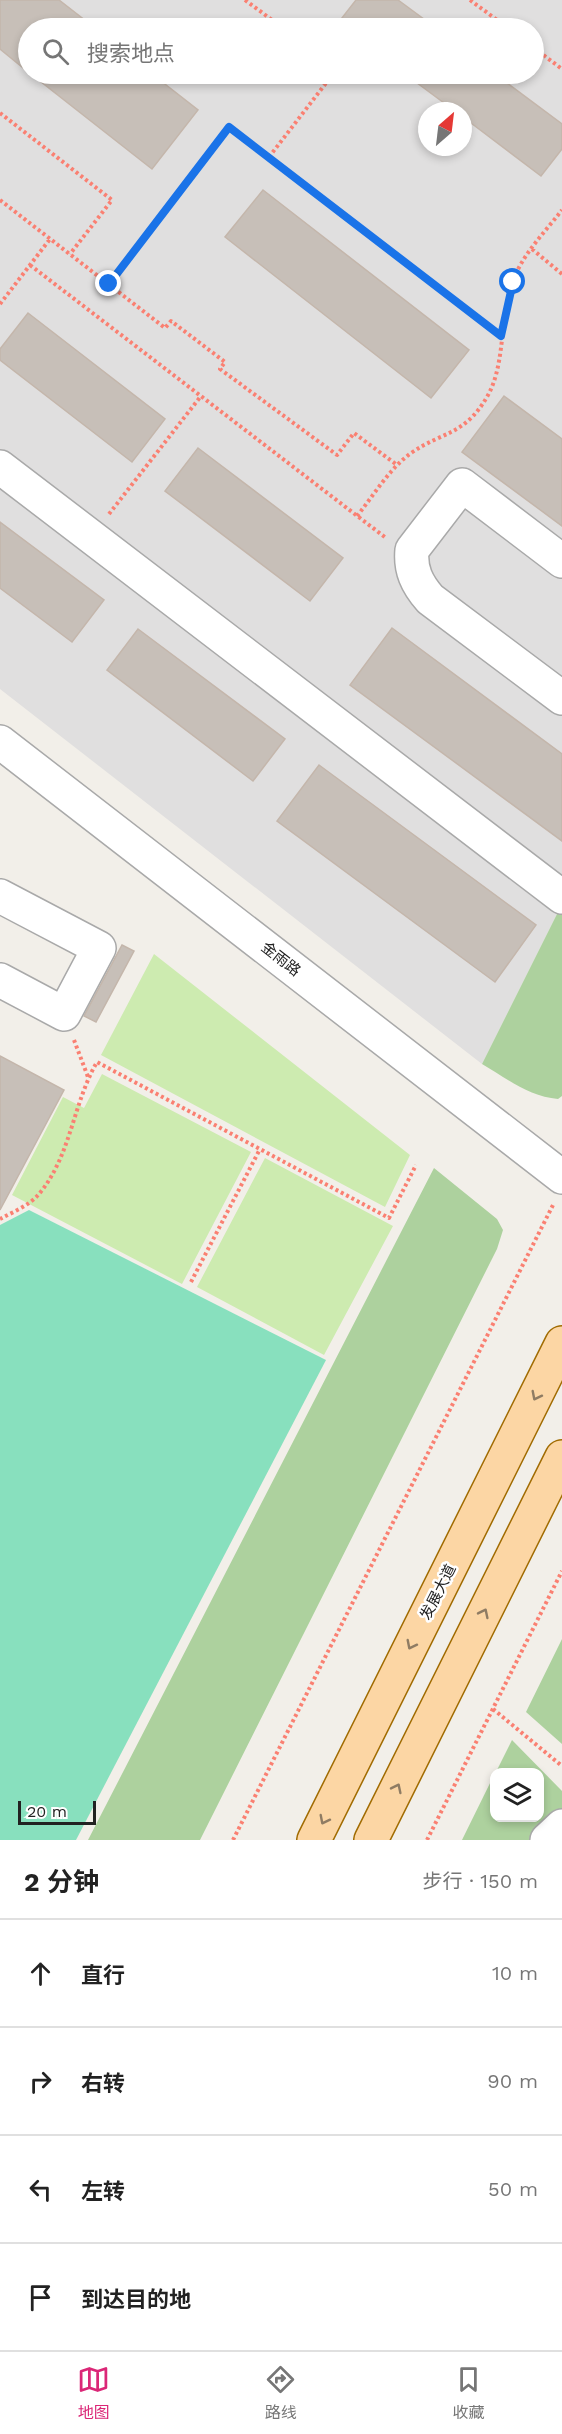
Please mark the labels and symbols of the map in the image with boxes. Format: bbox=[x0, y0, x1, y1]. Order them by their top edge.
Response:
north arrow bbox=[418, 102, 472, 156]
route start bbox=[499, 268, 525, 294]
route end bbox=[95, 270, 121, 296]
street label: 金雨路 bbox=[258, 938, 304, 980]
one-way arrow bbox=[532, 1389, 543, 1400]
street label: 发展大道 bbox=[416, 1561, 460, 1623]
one-way arrow bbox=[477, 1609, 488, 1620]
one-way arrow bbox=[407, 1639, 418, 1650]
one-way arrow bbox=[390, 1783, 401, 1794]
scale bar bbox=[18, 1798, 96, 1826]
one-way arrow bbox=[320, 1813, 331, 1824]

